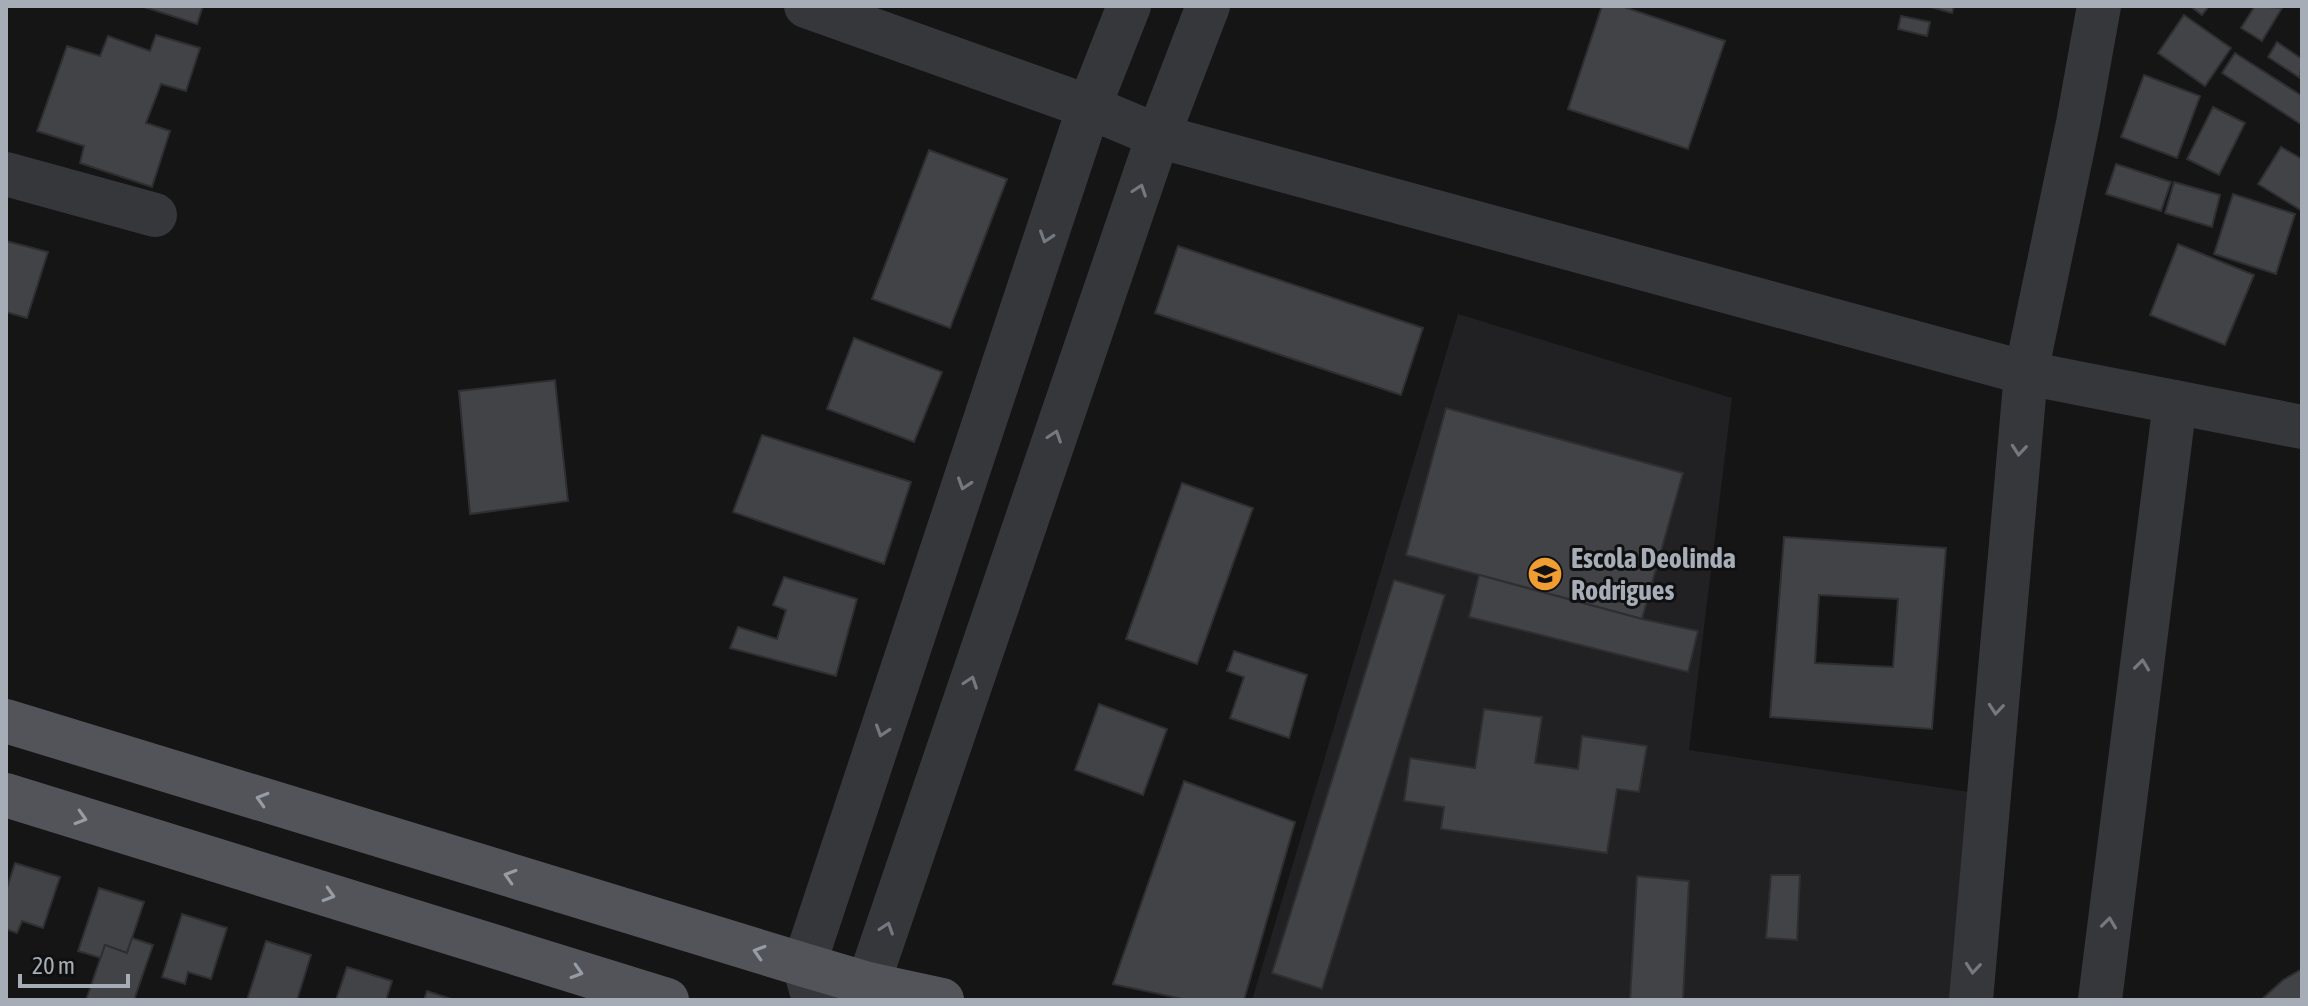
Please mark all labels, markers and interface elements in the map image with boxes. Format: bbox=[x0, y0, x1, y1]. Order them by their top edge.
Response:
one-way arrow bbox=[1130, 184, 1146, 198]
one-way arrow bbox=[1039, 230, 1055, 244]
one-way arrow bbox=[1046, 430, 1062, 444]
one-way arrow bbox=[2011, 444, 2028, 457]
one-way arrow bbox=[957, 477, 973, 490]
place label: Escola Deolinda Rodrigues bbox=[1571, 542, 1736, 606]
school or university icon: Escola Deolinda Rodrigues bbox=[1526, 555, 1564, 593]
one-way arrow bbox=[2133, 658, 2150, 672]
one-way arrow bbox=[962, 676, 978, 690]
one-way arrow bbox=[1988, 703, 2005, 716]
one-way arrow bbox=[875, 723, 891, 737]
one-way arrow bbox=[255, 793, 269, 809]
one-way arrow bbox=[73, 808, 87, 824]
one-way arrow bbox=[504, 869, 518, 885]
one-way arrow bbox=[322, 886, 335, 902]
one-way arrow bbox=[2101, 916, 2118, 929]
one-way arrow bbox=[877, 922, 893, 936]
scale bar bbox=[20, 938, 128, 988]
one-way arrow bbox=[752, 945, 766, 961]
text: 20 m bbox=[32, 952, 75, 979]
one-way arrow bbox=[1965, 962, 1982, 975]
one-way arrow bbox=[570, 963, 584, 979]

